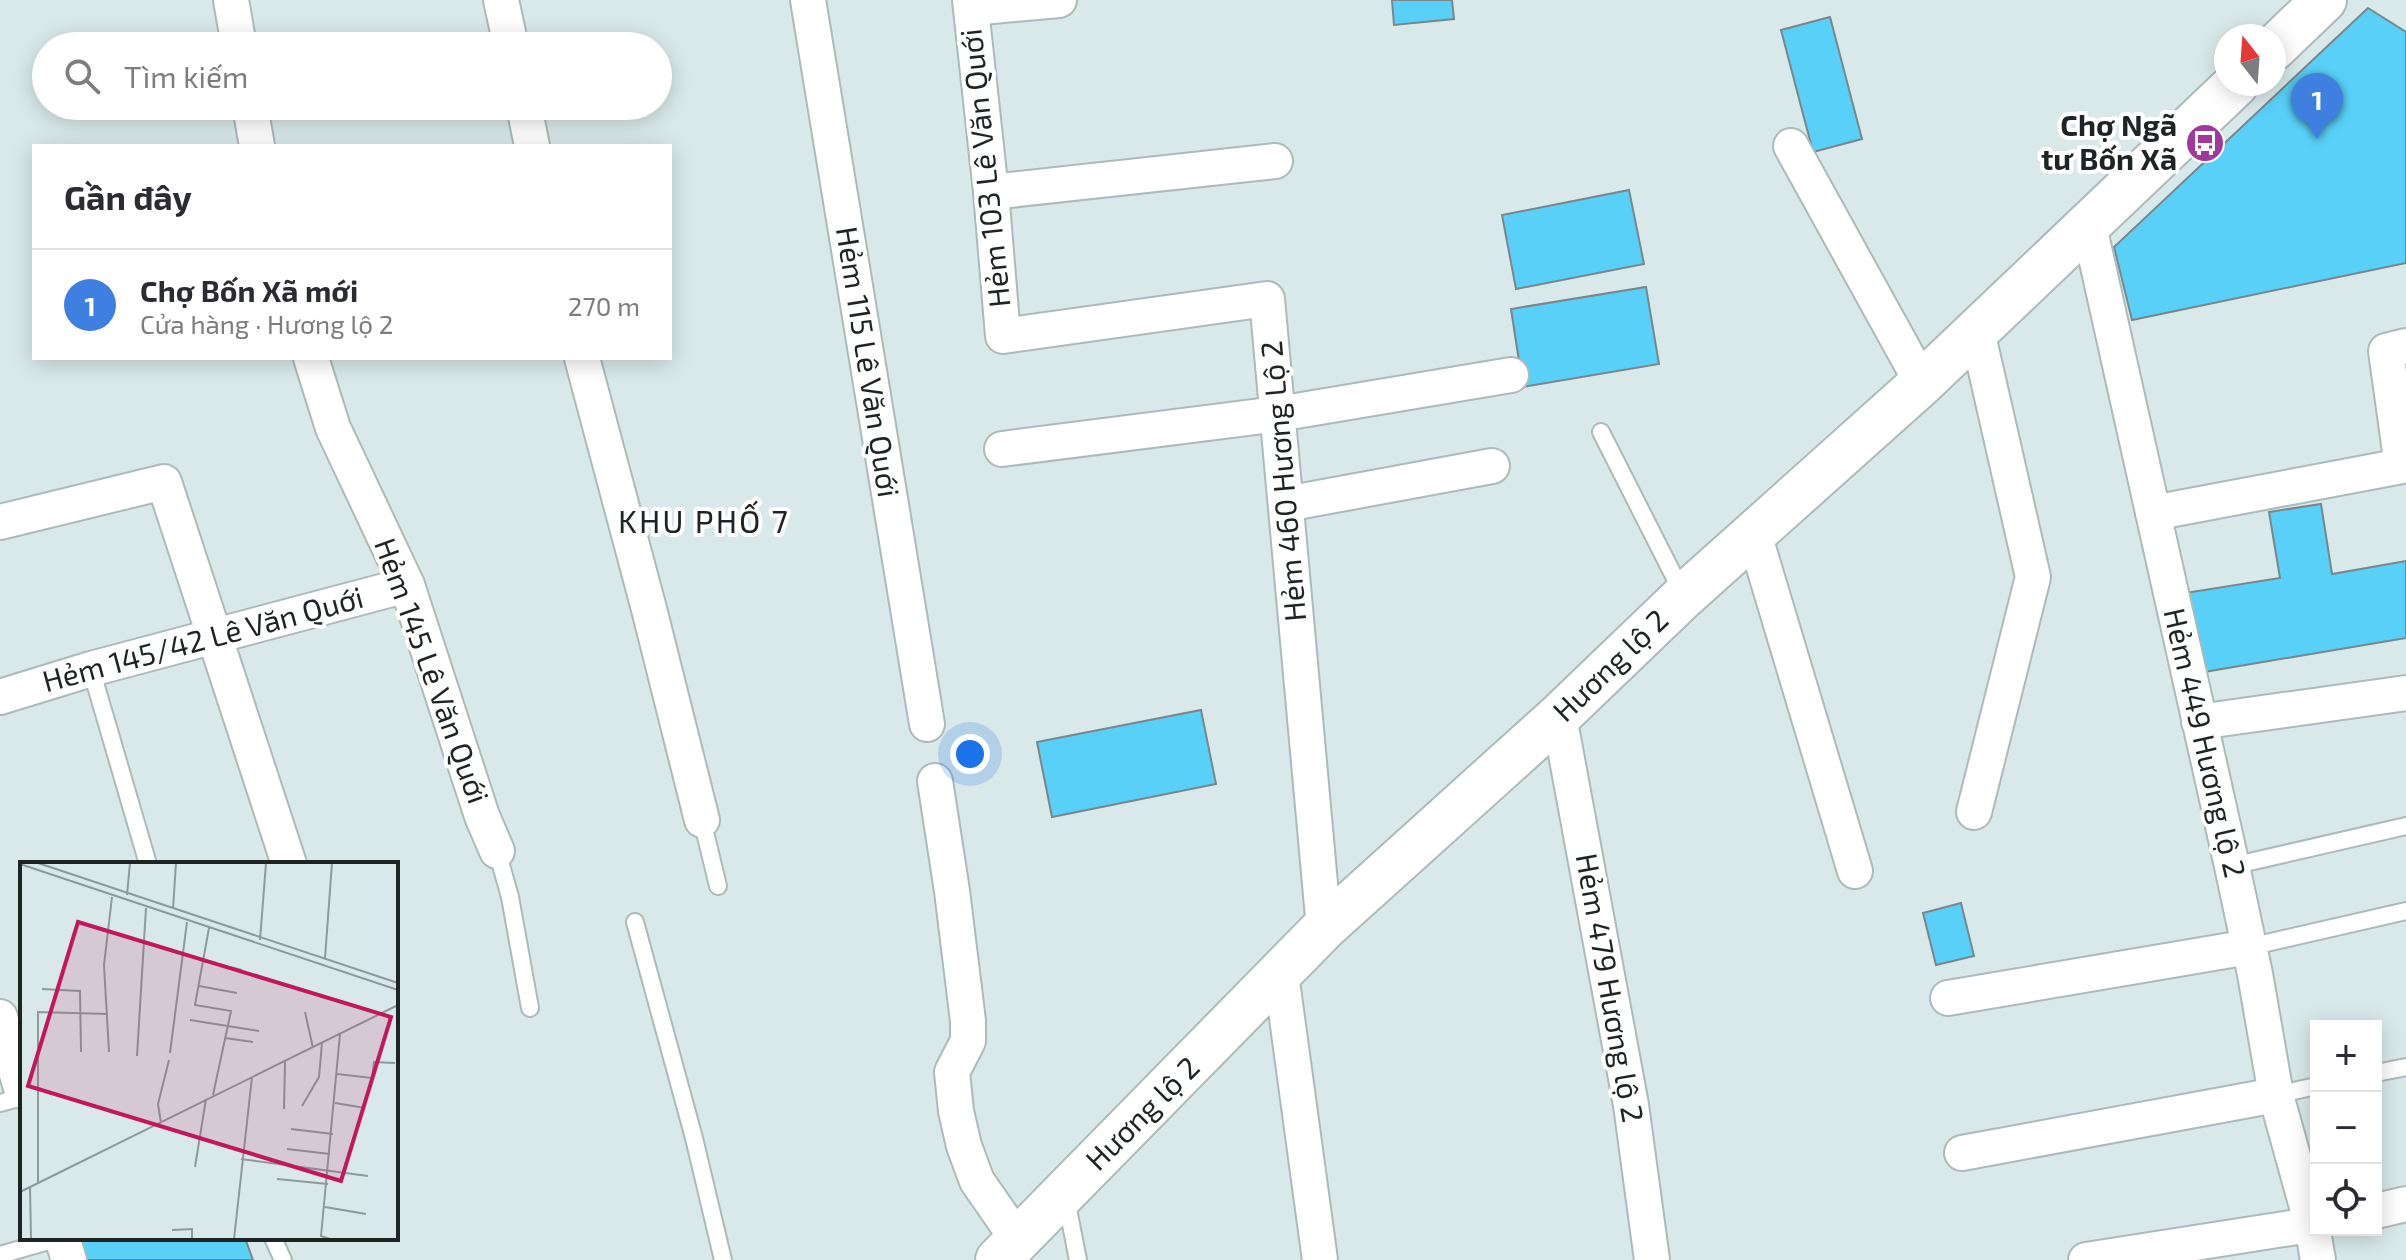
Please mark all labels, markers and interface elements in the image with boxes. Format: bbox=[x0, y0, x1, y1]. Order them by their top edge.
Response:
north arrow bbox=[2214, 24, 2286, 96]
street label: Hẻm 103 Lê Văn Quới bbox=[951, 27, 1017, 309]
search box bbox=[32, 32, 672, 120]
icon: search bbox=[60, 54, 104, 98]
text: Tìm kiếm bbox=[124, 58, 248, 94]
pin: 1 bbox=[2291, 73, 2343, 139]
place label: Chợ Ngã tư Bốn Xã bbox=[2041, 106, 2177, 176]
bus stop icon: Chợ Ngã tư Bốn Xã bbox=[2184, 122, 2226, 164]
text: Gần đây bbox=[64, 176, 192, 217]
street label: Hẻm 115 Lê Văn Quới bbox=[830, 224, 908, 499]
text: Chợ Bốn Xã mới bbox=[140, 272, 358, 308]
text: 1 bbox=[84, 290, 96, 321]
text: 270 m bbox=[568, 290, 640, 321]
text: Cửa hàng · Hương lộ 2 bbox=[140, 308, 393, 339]
street label: Hẻm 460 Hương Lộ 2 bbox=[1252, 339, 1312, 623]
district label: KHU PHỐ 7 bbox=[618, 500, 790, 539]
street label: Hẻm 145 Lê Văn Quới bbox=[368, 533, 498, 808]
street label: Hẻm 145/42 Lê Văn Quới bbox=[38, 578, 367, 698]
street label: Hương lộ 2 bbox=[1545, 601, 1675, 728]
street label: Hẻm 449 Hương lộ 2 bbox=[2157, 604, 2254, 881]
your location bbox=[950, 734, 990, 774]
street label: Hẻm 479 Hương lộ 2 bbox=[1570, 850, 1652, 1125]
inset map bbox=[20, 862, 398, 1240]
map controls bbox=[2310, 1020, 2382, 1236]
button: + bbox=[2310, 1020, 2382, 1092]
street label: Hương lộ 2 bbox=[1077, 1048, 1206, 1177]
button: − bbox=[2310, 1092, 2382, 1164]
button: locate bbox=[2310, 1164, 2382, 1236]

